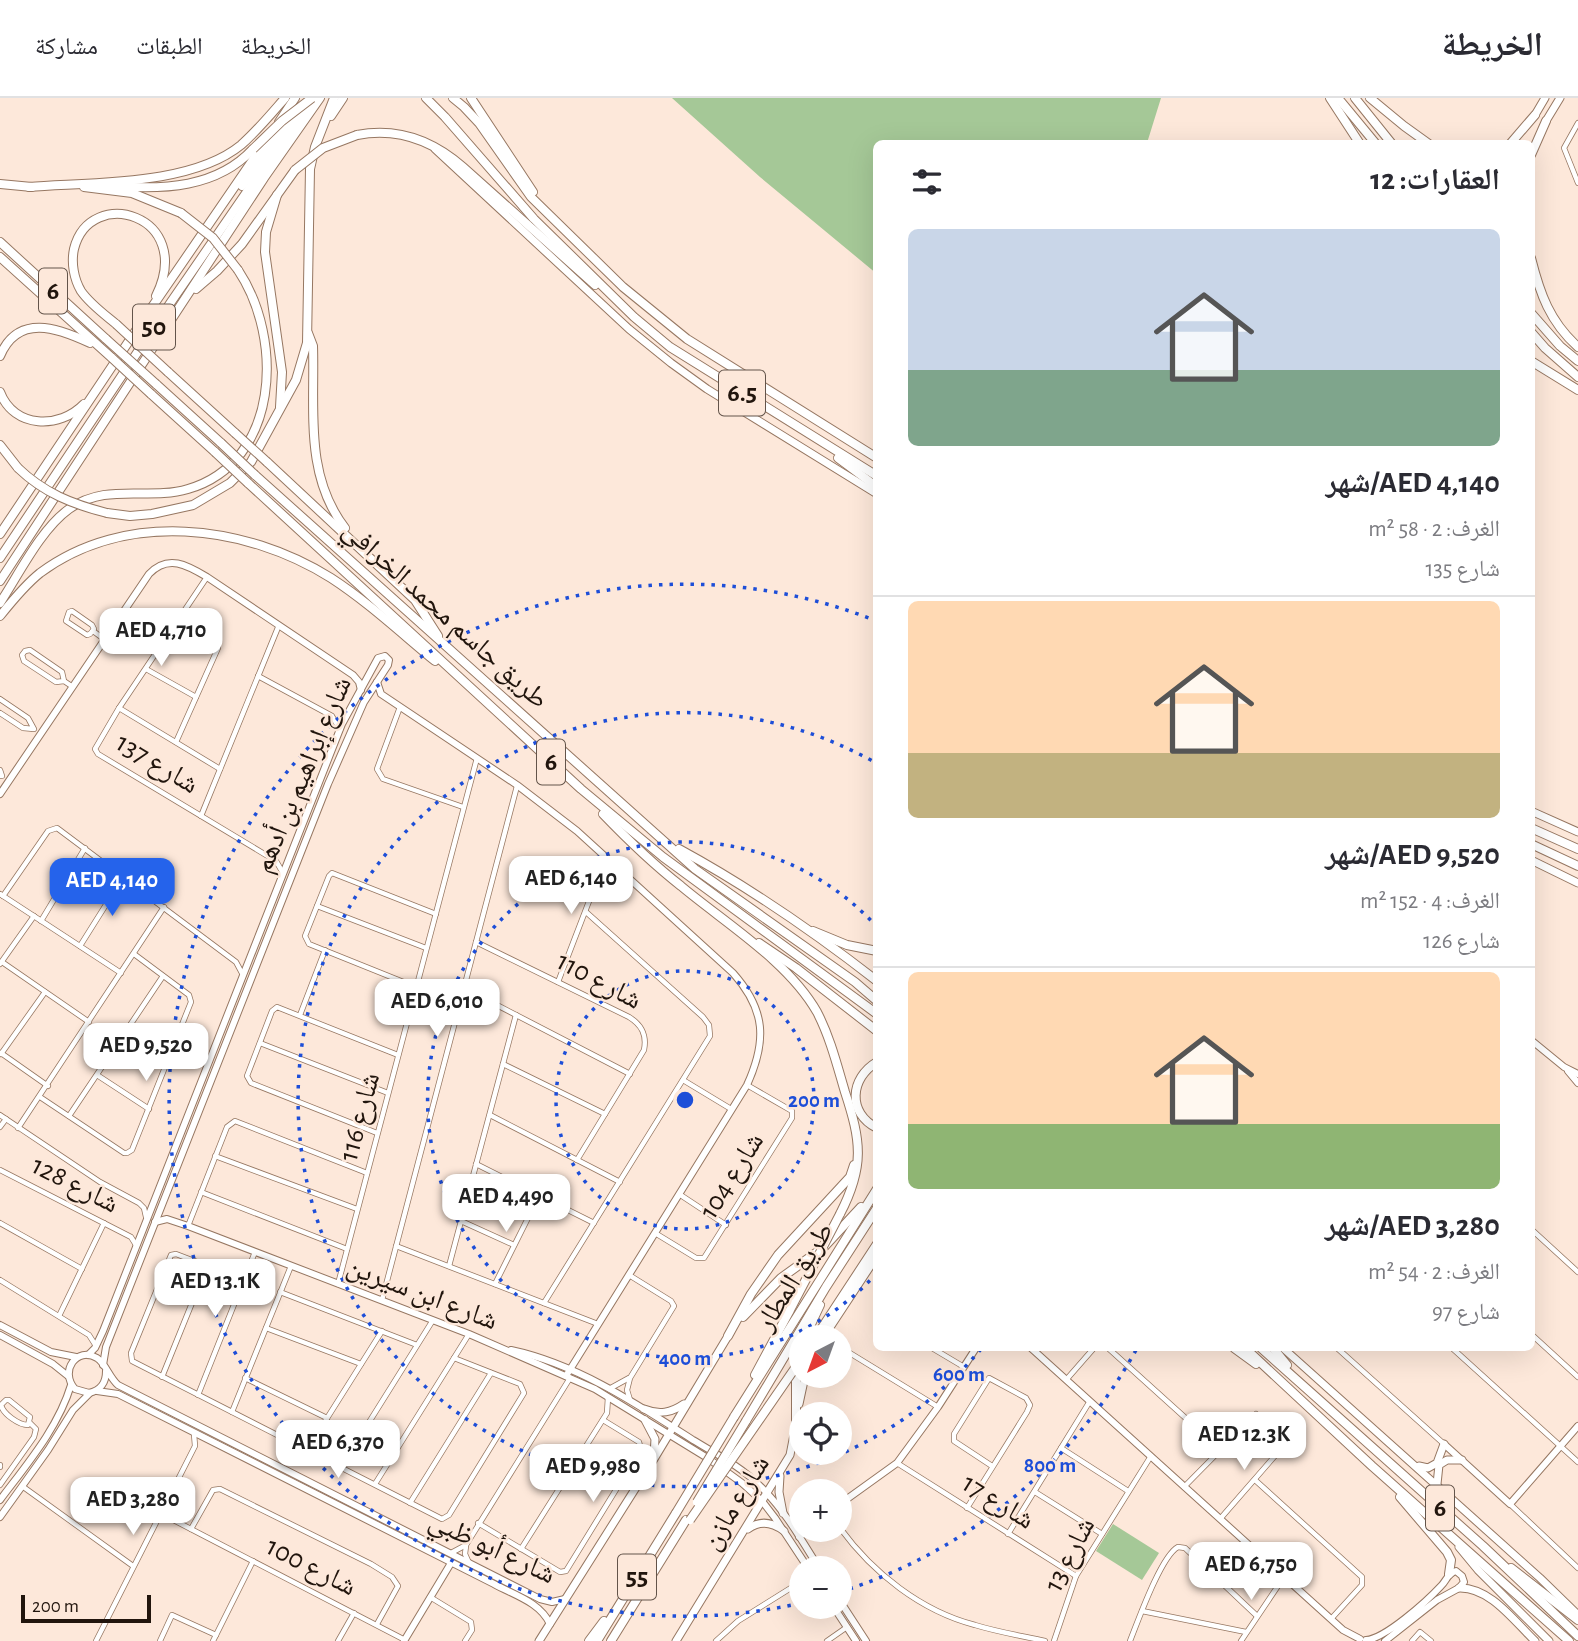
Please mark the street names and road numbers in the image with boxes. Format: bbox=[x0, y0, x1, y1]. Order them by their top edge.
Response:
road number: 6 bbox=[39, 268, 67, 314]
road number: 50 bbox=[133, 304, 175, 350]
road number: 6.5 bbox=[719, 370, 765, 416]
street label: طريق جاسم محمد الخرافي bbox=[332, 516, 553, 720]
street label: شارع إبراهيم بن أدهم bbox=[245, 671, 360, 878]
street label: شارع 137 bbox=[110, 729, 203, 801]
road number: 6 bbox=[537, 740, 565, 784]
street label: شارع 110 bbox=[551, 947, 646, 1017]
street label: شارع 116 bbox=[335, 1070, 387, 1165]
street label: شارع 104 bbox=[695, 1128, 771, 1225]
street label: شارع 128 bbox=[26, 1151, 123, 1220]
street label: طريق المطار bbox=[750, 1218, 841, 1338]
street label: شارع ابن سيرين bbox=[342, 1252, 501, 1337]
street label: شارع مازن bbox=[697, 1451, 777, 1556]
street label: شارع 17 bbox=[956, 1469, 1039, 1537]
road number: 6 bbox=[1426, 1485, 1454, 1530]
street label: شارع أبو ظبي bbox=[422, 1502, 561, 1596]
street label: شارع 13 bbox=[1040, 1513, 1102, 1597]
street label: شارع 100 bbox=[260, 1532, 361, 1603]
road number: 55 bbox=[618, 1554, 656, 1600]

